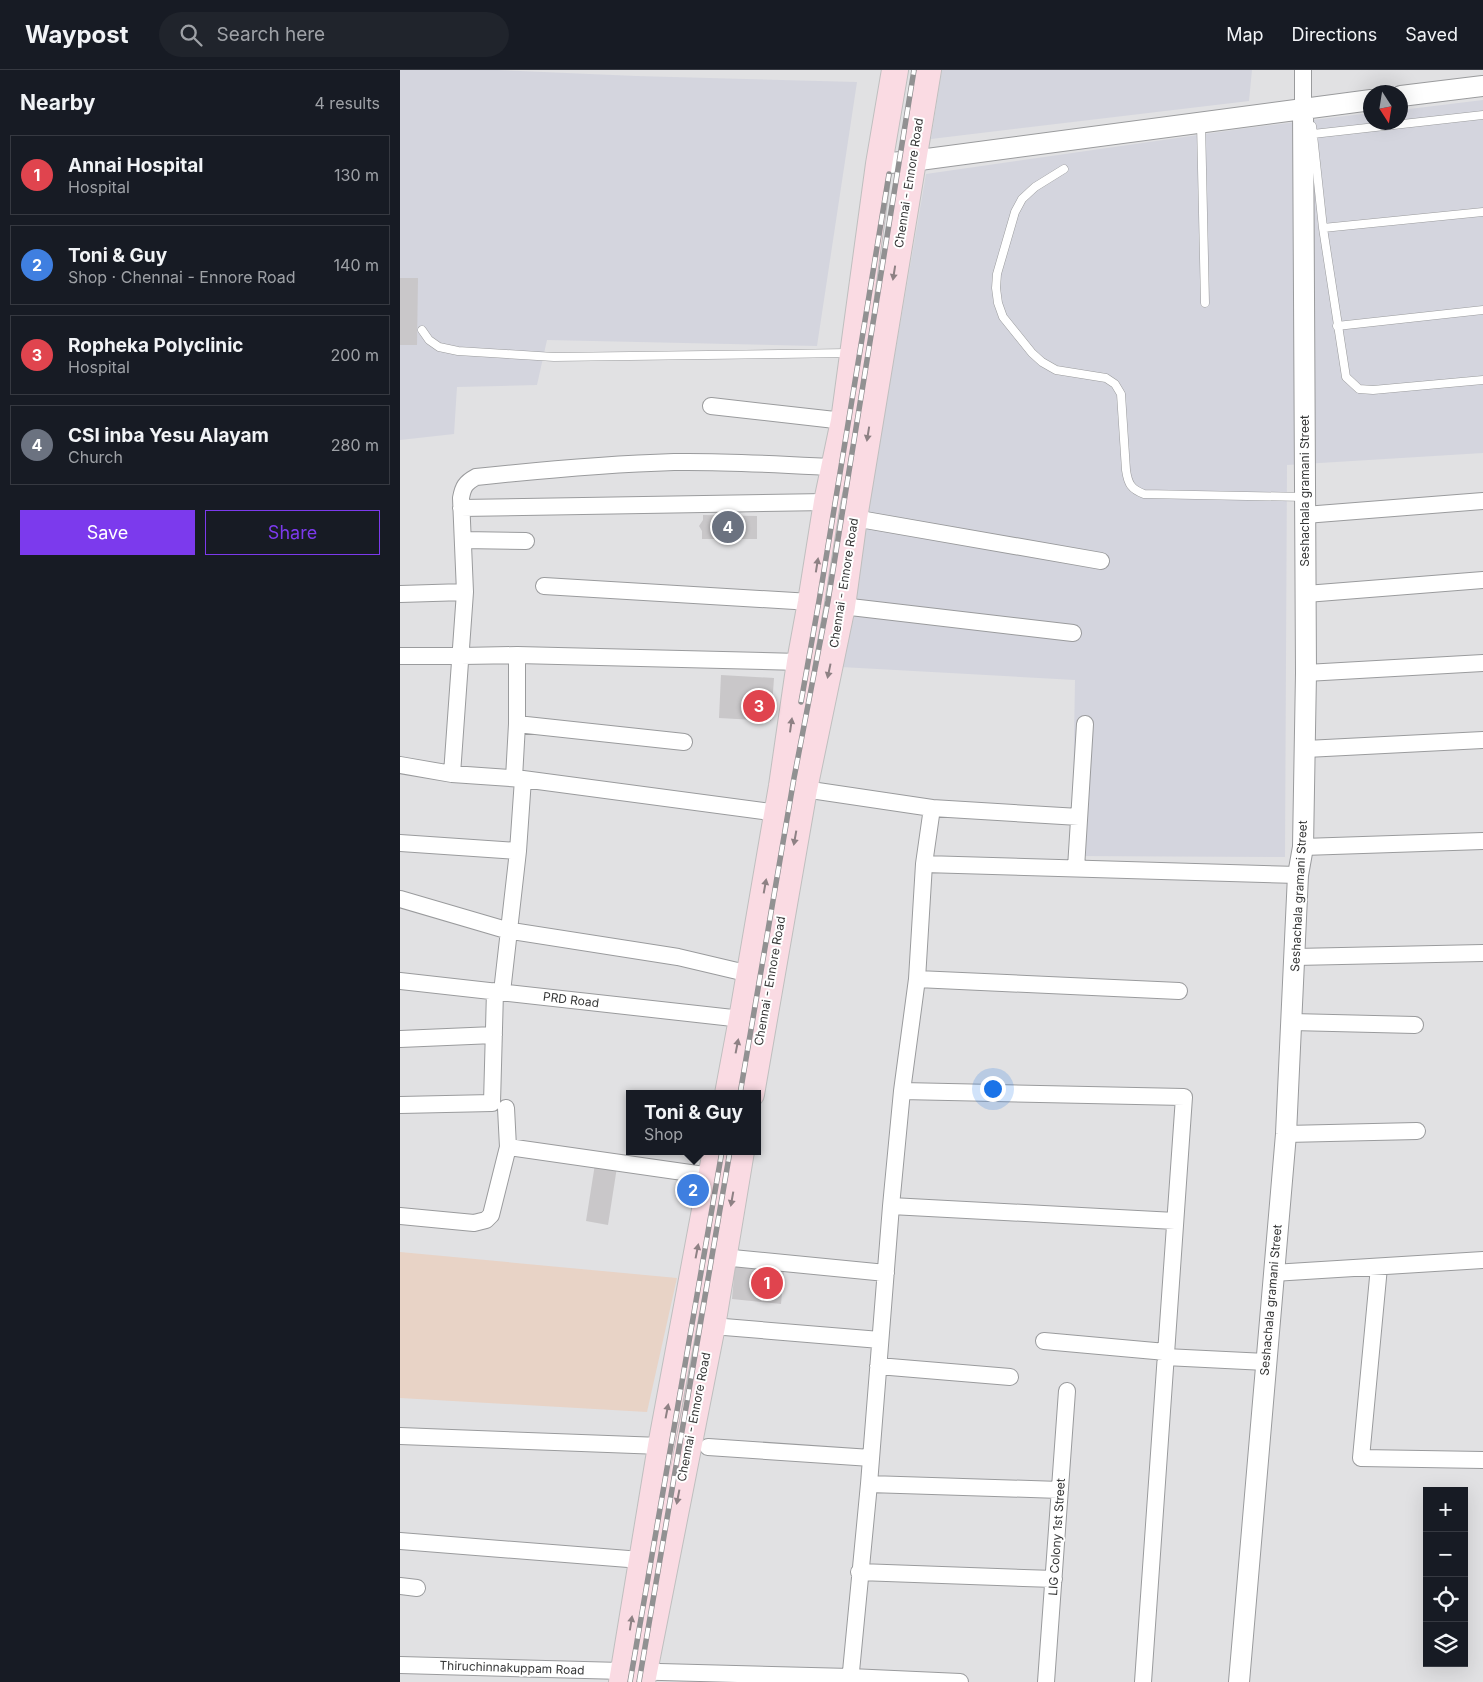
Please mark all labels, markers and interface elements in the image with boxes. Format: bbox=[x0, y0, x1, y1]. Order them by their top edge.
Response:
search box bbox=[159, 12, 509, 57]
text: Waypost bbox=[25, 20, 129, 49]
icon: search bbox=[177, 21, 205, 49]
text: Search here bbox=[217, 23, 325, 46]
text: Map bbox=[1226, 24, 1264, 45]
text: Directions bbox=[1292, 24, 1377, 45]
text: Saved bbox=[1405, 24, 1458, 45]
north arrow bbox=[1363, 85, 1408, 130]
text: Nearby bbox=[20, 90, 95, 115]
text: 4 results bbox=[315, 93, 380, 113]
street label: Chennai - Ennore Road bbox=[891, 117, 926, 249]
text: Annai Hospital bbox=[68, 154, 203, 177]
text: 1 bbox=[34, 165, 40, 185]
text: 130 m bbox=[334, 165, 379, 185]
text: Hospital bbox=[68, 177, 130, 197]
text: Toni & Guy bbox=[68, 244, 167, 267]
text: 2 bbox=[32, 255, 42, 275]
text: 140 m bbox=[334, 255, 379, 275]
one-way arrow bbox=[889, 266, 897, 282]
text: Shop · Chennai - Ennore Road bbox=[68, 267, 296, 287]
text: Ropheka Polyclinic bbox=[68, 334, 243, 357]
text: 3 bbox=[32, 345, 42, 365]
text: 200 m bbox=[331, 345, 379, 365]
text: Hospital bbox=[68, 357, 130, 377]
street label: Seshachala gramani Street bbox=[1297, 415, 1312, 567]
text: CSI inba Yesu Alayam bbox=[68, 424, 269, 447]
one-way arrow bbox=[864, 426, 872, 442]
text: 4 bbox=[32, 435, 42, 455]
text: 280 m bbox=[331, 435, 379, 455]
text: Church bbox=[68, 447, 123, 467]
pin: 4 bbox=[712, 508, 744, 546]
button: Save bbox=[20, 510, 195, 555]
button: Share bbox=[205, 510, 380, 555]
street label: Chennai - Ennore Road bbox=[826, 517, 861, 649]
one-way arrow bbox=[814, 557, 822, 573]
one-way arrow bbox=[824, 663, 832, 679]
pin: 3 bbox=[743, 687, 775, 725]
one-way arrow bbox=[787, 717, 795, 733]
street label: Seshachala gramani Street bbox=[1287, 820, 1310, 972]
one-way arrow bbox=[791, 830, 799, 846]
one-way arrow bbox=[762, 878, 770, 894]
street label: Chennai - Ennore Road bbox=[751, 915, 788, 1047]
street label: PRD Road bbox=[542, 989, 600, 1010]
one-way arrow bbox=[733, 1038, 741, 1054]
your location bbox=[980, 1076, 1006, 1102]
popup bbox=[626, 1090, 761, 1155]
text: Toni & Guy bbox=[644, 1101, 743, 1124]
text: Shop bbox=[644, 1124, 683, 1144]
pin: 2 bbox=[677, 1171, 709, 1209]
one-way arrow bbox=[728, 1192, 736, 1208]
street label: Seshachala gramani Street bbox=[1256, 1224, 1285, 1376]
one-way arrow bbox=[693, 1244, 701, 1259]
pin: 1 bbox=[751, 1264, 783, 1302]
street label: Chennai - Ennore Road bbox=[674, 1351, 713, 1483]
one-way arrow bbox=[664, 1403, 672, 1419]
street label: LIG Colony 1st Street bbox=[1045, 1478, 1068, 1596]
map controls bbox=[1423, 1487, 1468, 1667]
button: + bbox=[1423, 1487, 1468, 1532]
one-way arrow bbox=[674, 1489, 682, 1505]
button: − bbox=[1423, 1532, 1468, 1577]
button: locate bbox=[1423, 1577, 1468, 1622]
one-way arrow bbox=[627, 1615, 635, 1631]
button: layers bbox=[1423, 1622, 1468, 1667]
street label: Thiruchinnakuppam Road bbox=[439, 1657, 585, 1678]

